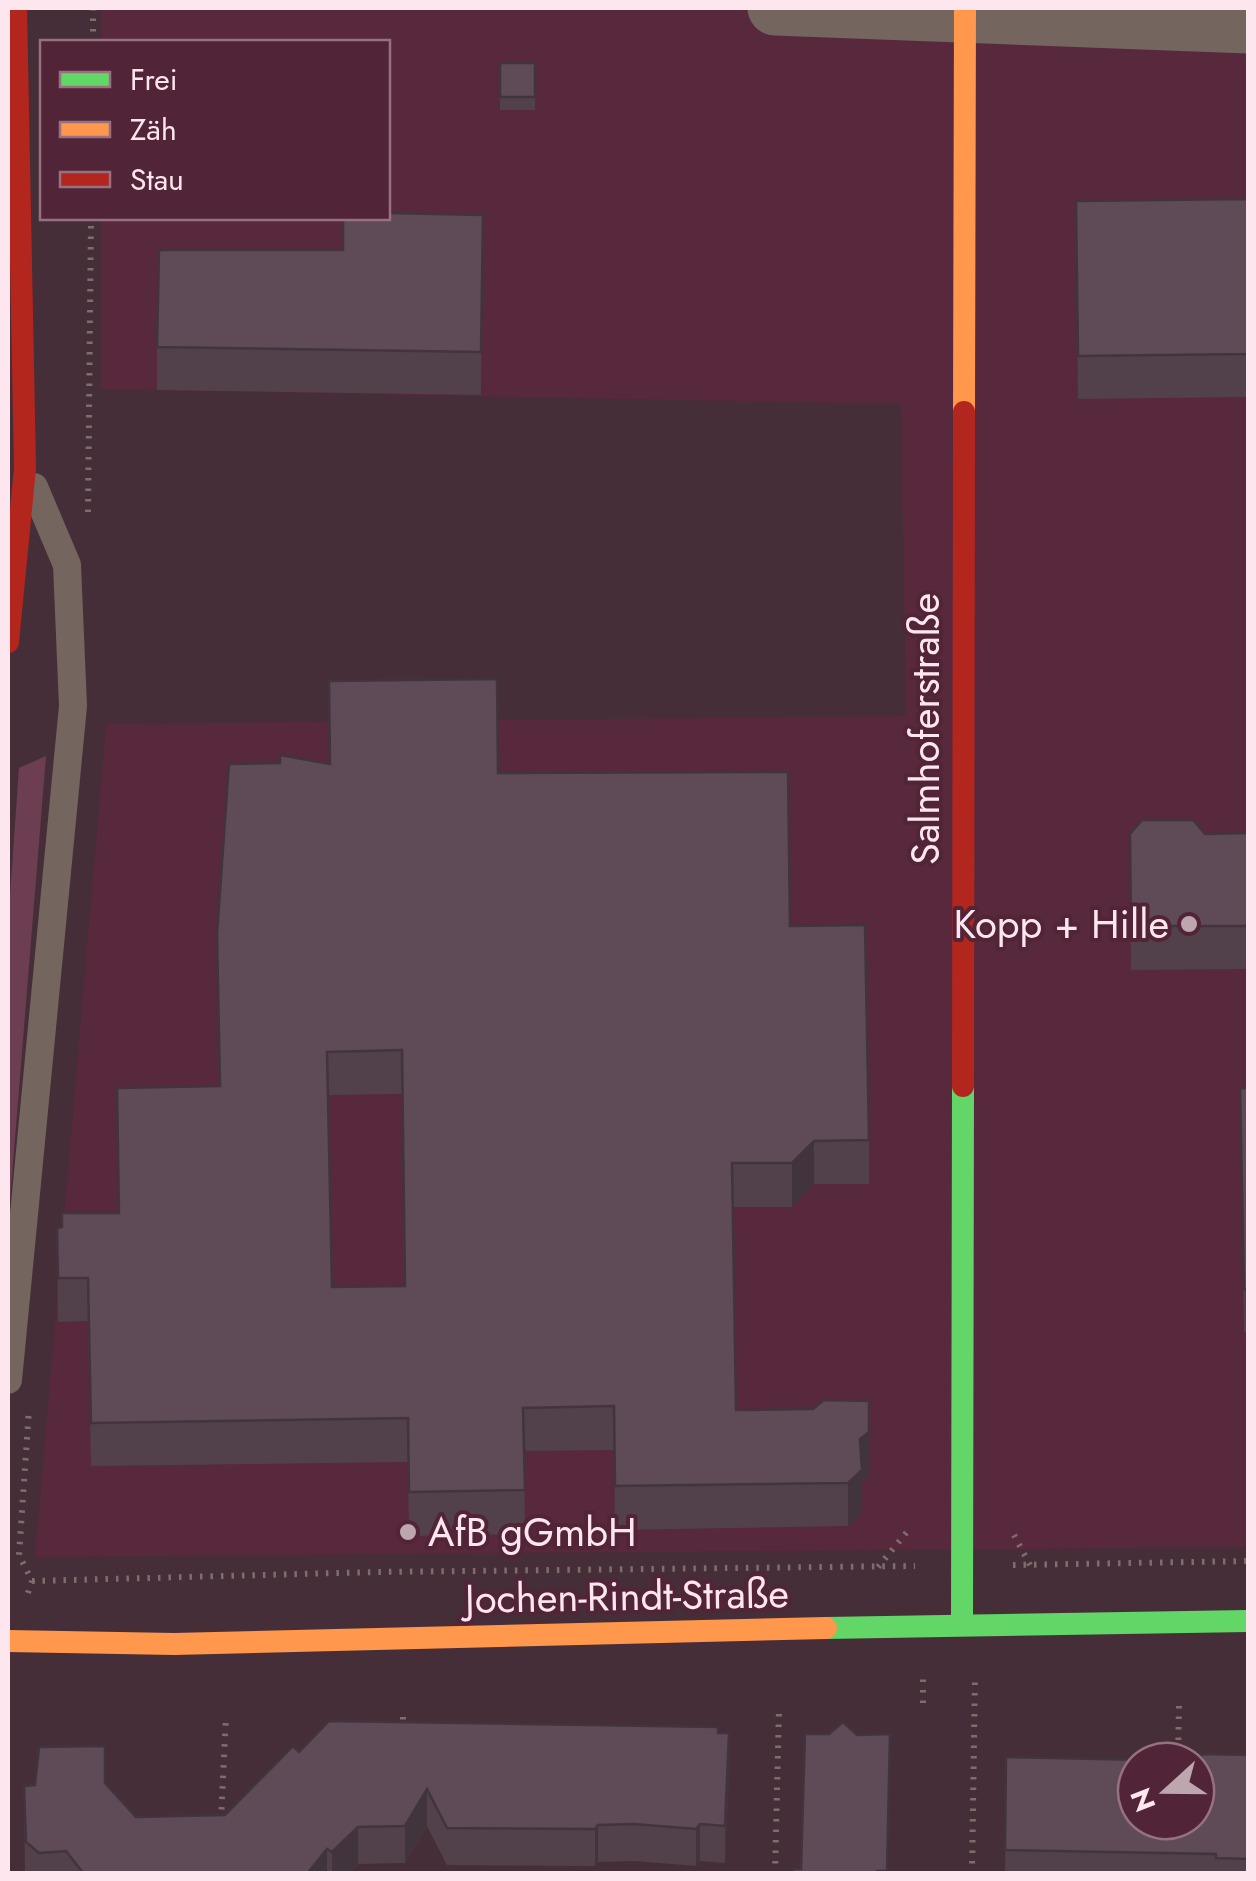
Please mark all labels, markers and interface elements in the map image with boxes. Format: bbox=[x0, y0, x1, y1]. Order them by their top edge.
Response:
legend bbox=[40, 40, 390, 220]
text: Frei bbox=[130, 58, 178, 101]
text: Zäh bbox=[130, 108, 177, 151]
text: Stau bbox=[130, 158, 184, 201]
street label: Salmhoferstraße bbox=[896, 593, 954, 865]
place label: Kopp + Hille bbox=[954, 895, 1169, 953]
marker: Kopp + Hille bbox=[1178, 913, 1200, 935]
place label: AfB gGmbH bbox=[428, 1503, 637, 1561]
marker: AfB gGmbH bbox=[397, 1521, 419, 1543]
street label: Jochen-Rindt-Straße bbox=[460, 1564, 789, 1628]
north arrow bbox=[1116, 1741, 1216, 1841]
text: N bbox=[1120, 1782, 1166, 1818]

